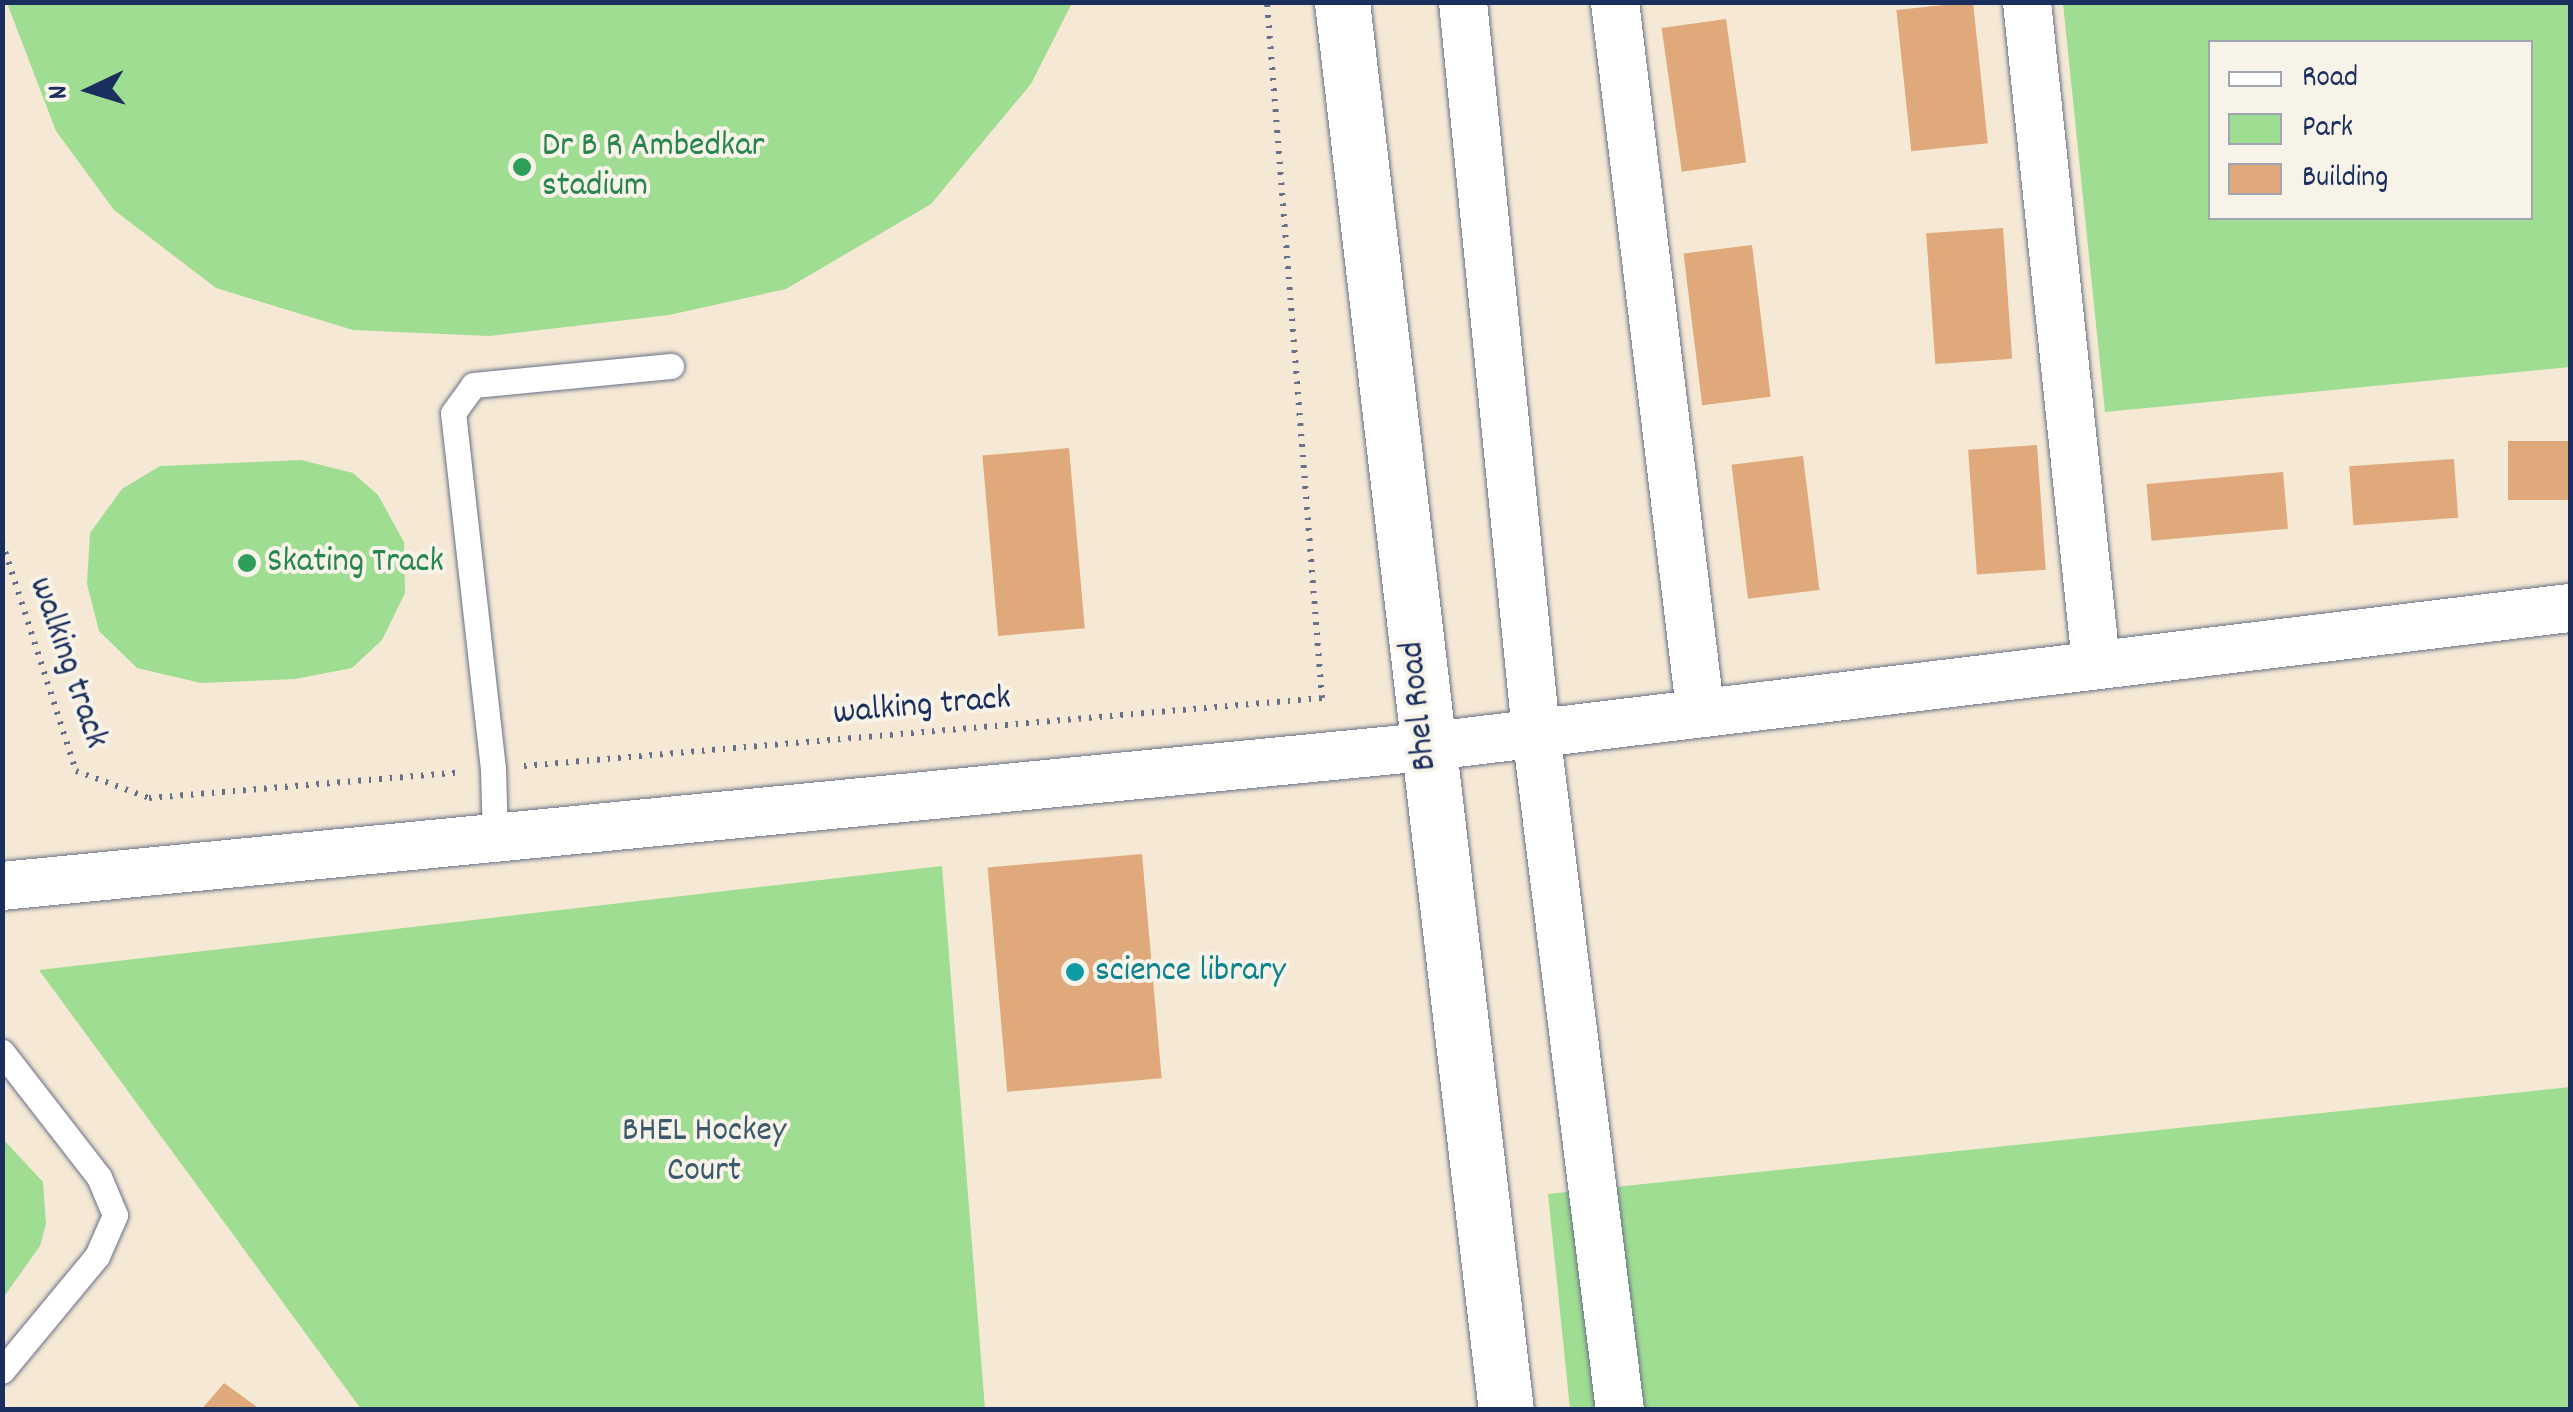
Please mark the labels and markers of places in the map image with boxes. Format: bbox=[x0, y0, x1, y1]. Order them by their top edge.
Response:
place label: Dr B R Ambedkar stadium bbox=[542, 126, 765, 208]
marker: Dr B R Ambedkar stadium bbox=[511, 156, 533, 178]
place label: Skating Track bbox=[267, 542, 444, 584]
marker: Skating Track bbox=[236, 552, 258, 574]
place label: science library bbox=[1095, 951, 1286, 993]
marker: science library bbox=[1064, 961, 1086, 983]

